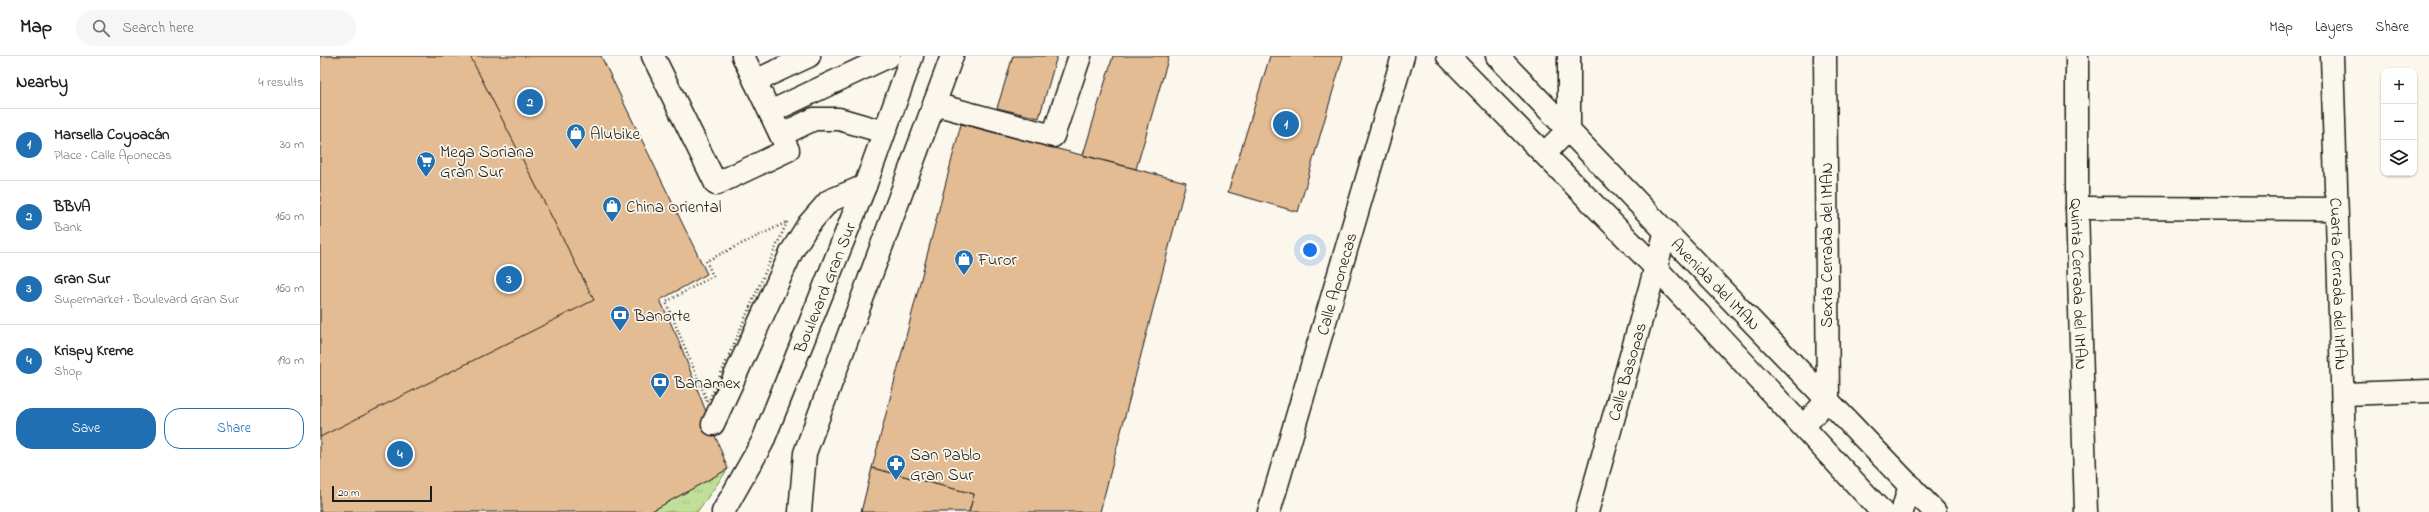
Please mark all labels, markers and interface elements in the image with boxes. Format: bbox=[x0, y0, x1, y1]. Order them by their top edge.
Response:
search box bbox=[76, 10, 356, 46]
text: Map bbox=[20, 14, 52, 41]
icon: search bbox=[90, 17, 112, 39]
text: Search here bbox=[122, 17, 194, 39]
text: Map bbox=[2269, 17, 2293, 38]
text: Layers bbox=[2315, 17, 2353, 38]
text: Share bbox=[2375, 17, 2409, 38]
map controls bbox=[2381, 68, 2417, 176]
button: + bbox=[2381, 68, 2417, 104]
text: Nearby bbox=[16, 70, 68, 95]
text: 4 results bbox=[258, 73, 304, 92]
pin: 2 bbox=[517, 87, 543, 117]
button: − bbox=[2381, 104, 2417, 140]
pin: 1 bbox=[1273, 109, 1299, 139]
shop icon: Alubike bbox=[565, 122, 587, 150]
place label: Alubike bbox=[590, 122, 640, 147]
text: Marsella Coyoacán bbox=[54, 124, 169, 146]
text: 1 bbox=[27, 135, 31, 154]
text: 30 m bbox=[280, 135, 304, 154]
place label: Mega Soriana Gran Sur bbox=[440, 140, 534, 185]
button: layers bbox=[2381, 140, 2417, 176]
text: Place · Calle Aponecas bbox=[54, 146, 172, 165]
supermarket icon: Mega Soriana Gran Sur bbox=[415, 150, 437, 178]
street label: Sexta Cerrada del IMAN bbox=[1815, 162, 1840, 328]
shop icon: China Oriental bbox=[601, 195, 623, 223]
place label: China Oriental bbox=[626, 195, 722, 220]
text: BBVA bbox=[54, 196, 90, 218]
street label: Cuarta Cerrada del IMAN bbox=[2322, 197, 2353, 371]
street label: Quinta Cerrada del IMAN bbox=[2063, 198, 2093, 370]
text: 2 bbox=[26, 207, 32, 226]
text: 160 m bbox=[275, 207, 304, 226]
text: Bank bbox=[54, 218, 82, 237]
street label: Boulevard Gran Sur bbox=[788, 218, 864, 358]
street label: Calle Aponecas bbox=[1311, 230, 1364, 339]
street label: Avenida del IMAN bbox=[1664, 233, 1765, 337]
your location bbox=[1300, 240, 1320, 260]
shop icon: Furor bbox=[953, 248, 975, 276]
place label: Furor bbox=[977, 248, 1018, 273]
pin: 3 bbox=[496, 264, 522, 294]
text: Gran Sur bbox=[54, 268, 110, 290]
text: 3 bbox=[26, 279, 32, 298]
text: 160 m bbox=[275, 279, 304, 298]
text: Supermarket · Boulevard Gran Sur bbox=[54, 290, 239, 309]
bank icon: Banorte bbox=[609, 304, 631, 332]
place label: Banorte bbox=[633, 304, 691, 329]
street label: Calle Basopas bbox=[1602, 320, 1654, 424]
text: Krispy Kreme bbox=[54, 340, 134, 362]
text: 4 bbox=[26, 351, 32, 370]
text: 190 m bbox=[277, 351, 304, 370]
text: Shop bbox=[54, 362, 82, 381]
bank icon: Banamex bbox=[649, 371, 671, 399]
place label: Banamex bbox=[673, 371, 741, 396]
button: Save bbox=[16, 408, 156, 449]
button: Share bbox=[164, 408, 304, 449]
pin: 4 bbox=[387, 439, 413, 469]
place label: San Pablo Gran Sur bbox=[910, 443, 981, 488]
pharmacy icon: San Pablo Gran Sur bbox=[885, 453, 907, 481]
scale bar bbox=[332, 484, 432, 503]
text: 20 m bbox=[338, 485, 360, 501]

